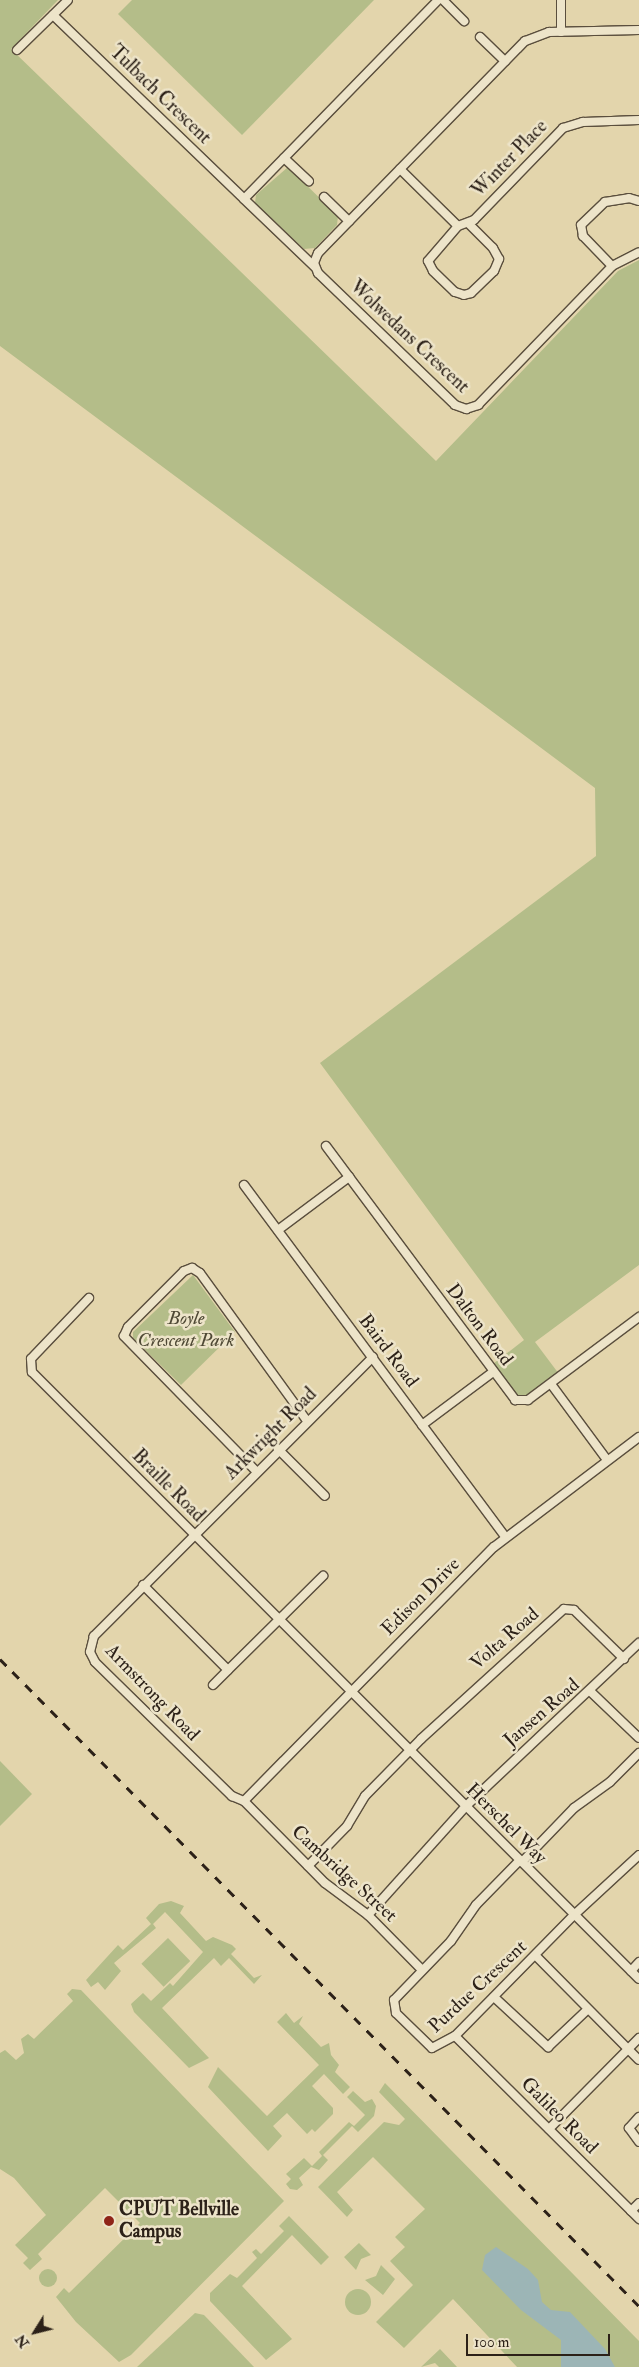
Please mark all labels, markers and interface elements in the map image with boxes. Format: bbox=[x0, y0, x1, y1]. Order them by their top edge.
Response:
street label: Tulbach Crescent bbox=[105, 41, 215, 149]
street label: Winter Place bbox=[468, 116, 552, 202]
street label: Wolwedans Crescent bbox=[345, 276, 473, 398]
street label: Dalton Road bbox=[441, 1279, 517, 1371]
park label: Boyle Crescent Park bbox=[138, 1308, 234, 1352]
street label: Baird Road bbox=[353, 1310, 423, 1392]
street label: Arkwright Road bbox=[220, 1383, 322, 1485]
street label: Braille Road bbox=[127, 1445, 209, 1527]
street label: Edison Drive bbox=[377, 1553, 465, 1641]
street label: Volta Road bbox=[466, 1603, 544, 1675]
street label: Armstrong Road bbox=[100, 1640, 204, 1746]
street label: Jansen Road bbox=[499, 1674, 585, 1752]
street label: Herschel Way bbox=[461, 1779, 551, 1869]
street label: Cambridge Street bbox=[287, 1821, 401, 1927]
street label: Purdue Crescent bbox=[424, 1936, 532, 2038]
street label: Galileo Road bbox=[516, 2073, 602, 2159]
place label: CPUT Bellville Campus bbox=[119, 2199, 239, 2243]
marker: CPUT Bellville Campus bbox=[103, 2215, 115, 2227]
north arrow bbox=[10, 2307, 60, 2357]
scale bar bbox=[469, 2324, 613, 2356]
text: N bbox=[12, 2331, 33, 2351]
text: 100 m bbox=[474, 2333, 509, 2352]

